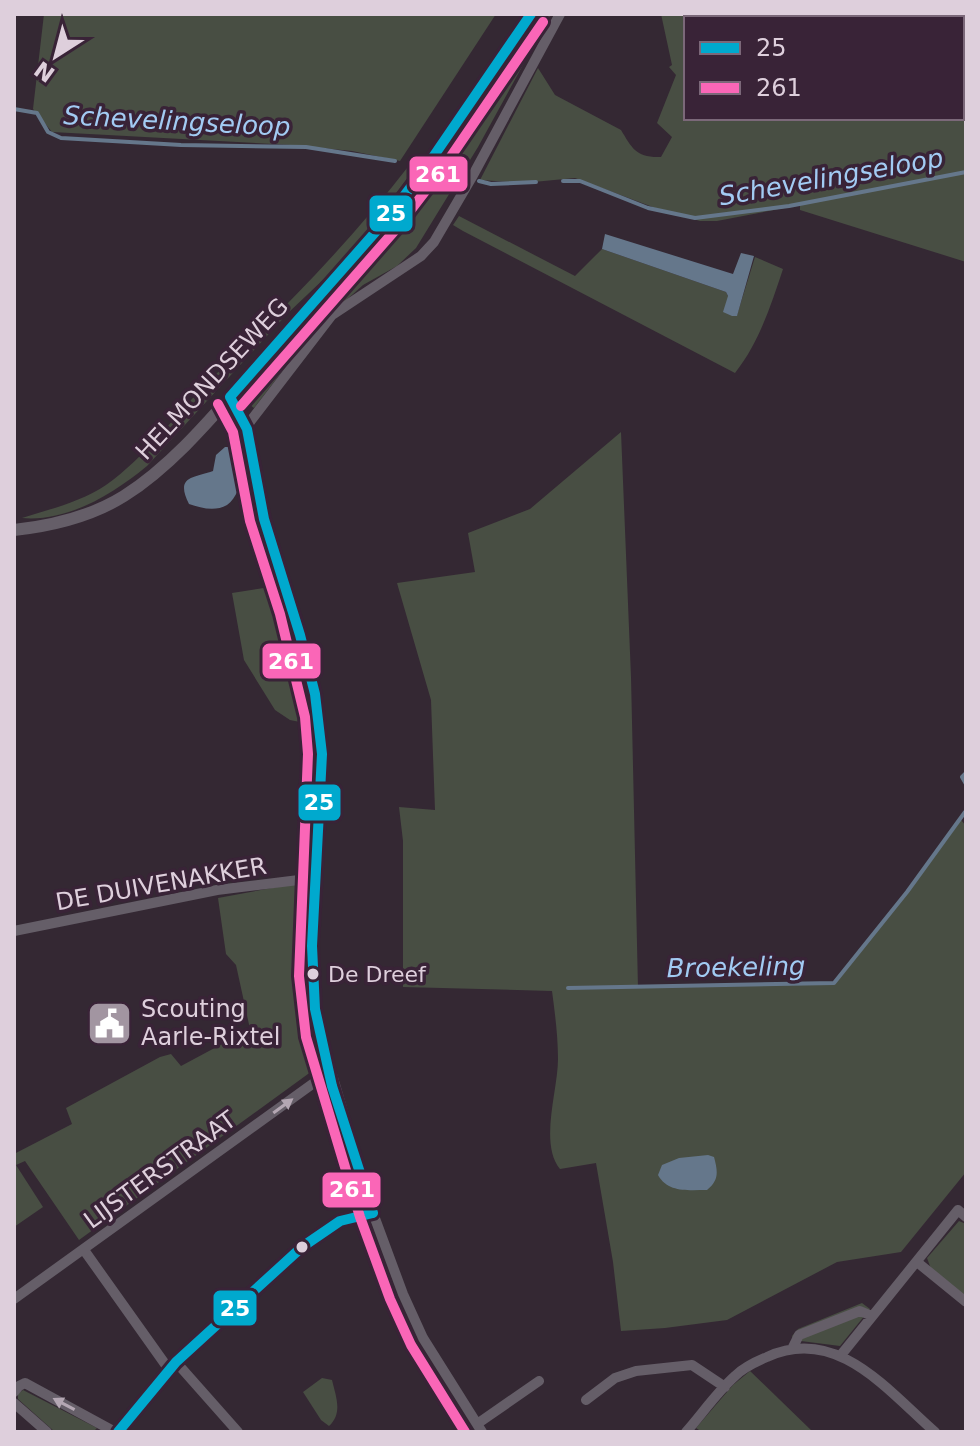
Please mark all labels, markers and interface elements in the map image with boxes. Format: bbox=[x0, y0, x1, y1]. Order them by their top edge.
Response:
north arrow bbox=[16, 16, 96, 96]
legend bbox=[684, 16, 964, 120]
text: 25 bbox=[756, 34, 787, 62]
text: N bbox=[30, 56, 59, 87]
text: 261 bbox=[756, 74, 802, 102]
water label: Schevelingseloop bbox=[63, 100, 291, 142]
water label: Schevelingseloop bbox=[717, 143, 945, 211]
line badge: 261 bbox=[408, 155, 469, 193]
text: 261 bbox=[415, 162, 461, 187]
line badge: 25 bbox=[368, 194, 414, 233]
text: 25 bbox=[376, 201, 406, 226]
street label: HELMONDSEWEG bbox=[130, 292, 294, 466]
line badge: 261 bbox=[261, 642, 322, 680]
text: 261 bbox=[268, 649, 314, 674]
line badge: 25 bbox=[297, 783, 342, 822]
text: 25 bbox=[304, 790, 334, 815]
street label: DE DUIVENAKKER bbox=[53, 852, 269, 916]
water label: Broekeling bbox=[666, 951, 806, 983]
place label: De Dreef bbox=[328, 962, 427, 987]
marker: De Dreef bbox=[305, 966, 321, 982]
place label: Scouting Aarle-Rixtel bbox=[141, 995, 280, 1051]
public building icon: Scouting Aarle-Rixtel bbox=[86, 999, 134, 1047]
one-way arrow bbox=[272, 1098, 293, 1114]
street label: LIJSTERSTRAAT bbox=[78, 1105, 242, 1235]
line badge: 261 bbox=[321, 1171, 382, 1209]
text: 261 bbox=[329, 1177, 375, 1202]
unlabelled marker bbox=[294, 1239, 310, 1255]
line badge: 25 bbox=[212, 1289, 258, 1327]
text: 25 bbox=[220, 1296, 250, 1321]
one-way arrow bbox=[52, 1397, 75, 1411]

